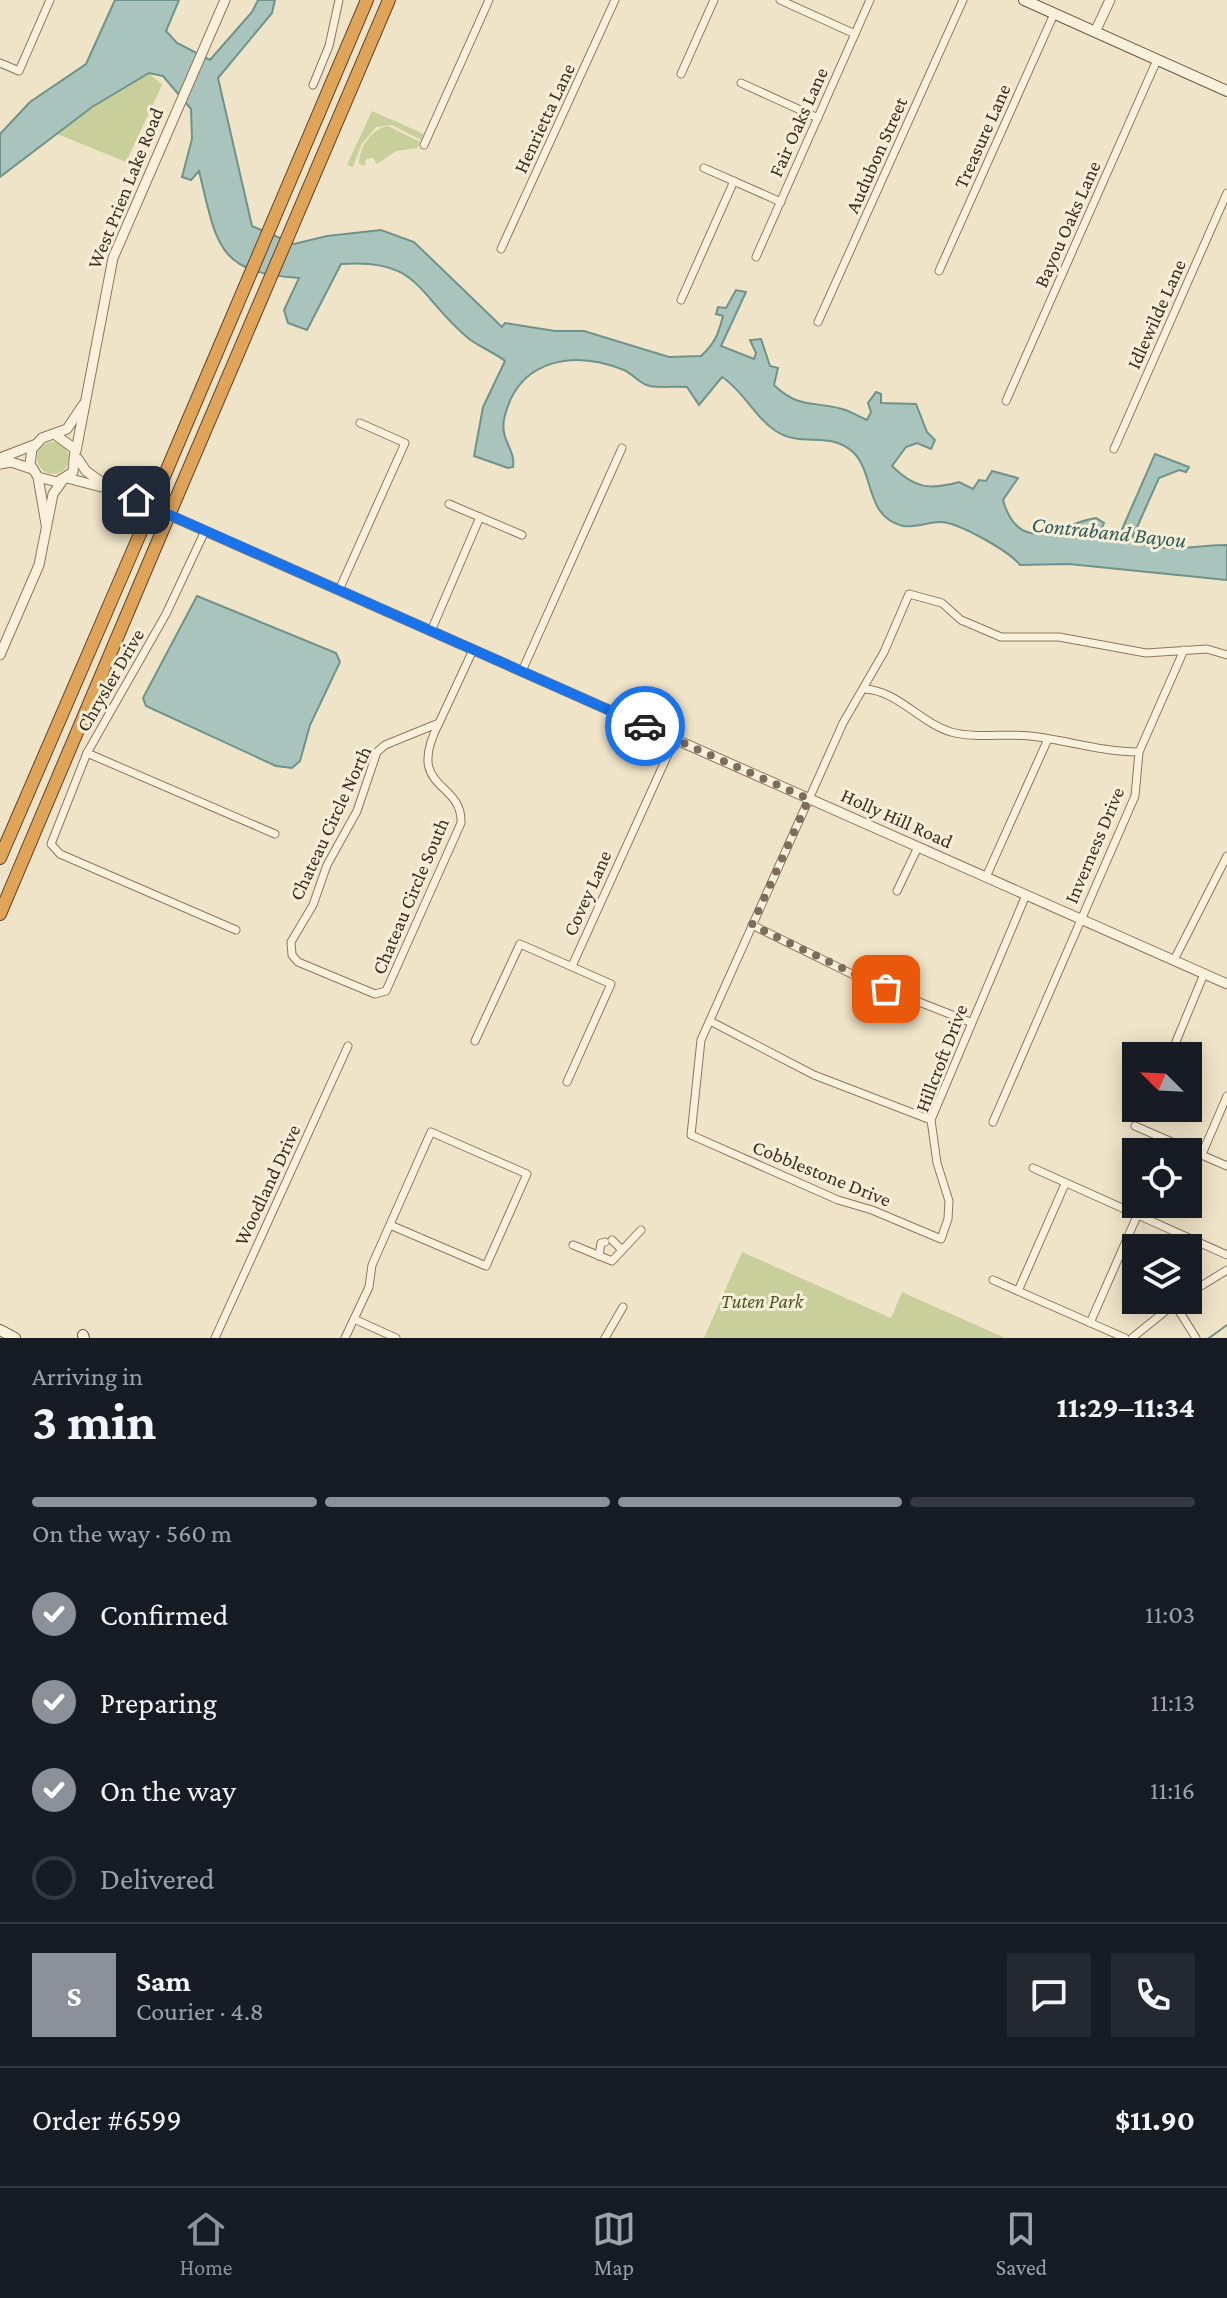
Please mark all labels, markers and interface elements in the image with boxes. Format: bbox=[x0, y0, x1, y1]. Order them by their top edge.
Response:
street label: Henrietta Lane bbox=[509, 59, 579, 176]
street label: Fair Oaks Lane bbox=[764, 64, 832, 180]
street label: Treasure Lane bbox=[949, 80, 1015, 192]
street label: Audubon Street bbox=[841, 93, 912, 216]
street label: West Prien Lake Road bbox=[83, 104, 168, 272]
street label: Bayou Oaks Lane bbox=[1029, 157, 1106, 291]
street label: Idlewilde Lane bbox=[1122, 256, 1190, 372]
pin bbox=[102, 466, 170, 534]
icon: home bbox=[114, 478, 158, 522]
water label: Contraband Bayou bbox=[1031, 511, 1187, 553]
street label: Chrysler Drive bbox=[72, 625, 149, 736]
courier bbox=[605, 686, 685, 766]
icon: car bbox=[623, 704, 667, 748]
street label: Chateau Circle North bbox=[285, 742, 376, 904]
street label: Inverness Drive bbox=[1060, 783, 1128, 906]
street label: Holly Hill Road bbox=[837, 784, 957, 853]
street label: Chateau Circle South bbox=[367, 814, 453, 977]
street label: Covey Lane bbox=[558, 847, 617, 940]
pin bbox=[852, 955, 920, 1023]
icon: bag bbox=[864, 967, 908, 1011]
street label: Hillcroft Drive bbox=[910, 1001, 972, 1115]
north arrow bbox=[1122, 1042, 1202, 1122]
map controls bbox=[1122, 1042, 1202, 1314]
street label: Woodland Drive bbox=[229, 1121, 305, 1249]
street label: Cobblestone Drive bbox=[750, 1135, 895, 1211]
button: locate bbox=[1122, 1138, 1202, 1218]
button: layers bbox=[1122, 1234, 1202, 1314]
park label: Tuten Park bbox=[721, 1290, 805, 1312]
text: Arriving in bbox=[32, 1362, 143, 1391]
text: 11:29–11:34 bbox=[1056, 1390, 1195, 1423]
text: 3 min bbox=[32, 1392, 156, 1450]
text: On the way · 560 m bbox=[32, 1519, 232, 1548]
icon: check bbox=[32, 1592, 76, 1636]
text: Confirmed bbox=[100, 1598, 228, 1631]
text: 11:03 bbox=[1145, 1600, 1195, 1629]
icon: check bbox=[32, 1680, 76, 1724]
text: Preparing bbox=[100, 1686, 217, 1719]
text: 11:13 bbox=[1151, 1688, 1195, 1717]
icon: check bbox=[32, 1768, 76, 1812]
text: On the way bbox=[100, 1774, 236, 1807]
text: 11:16 bbox=[1150, 1776, 1195, 1805]
text: Delivered bbox=[100, 1862, 215, 1895]
button: chat bbox=[1007, 1953, 1091, 2037]
button: phone bbox=[1111, 1953, 1195, 2037]
text: Sam bbox=[136, 1964, 191, 1997]
text: S bbox=[67, 1979, 82, 2012]
text: Courier · 4.8 bbox=[136, 1997, 264, 2026]
text: Order #6599 bbox=[32, 2103, 182, 2136]
text: $11.90 bbox=[1115, 2103, 1195, 2136]
tab: Home bbox=[180, 2207, 232, 2280]
tab: Map bbox=[592, 2207, 636, 2280]
tab: Saved bbox=[996, 2207, 1047, 2280]

